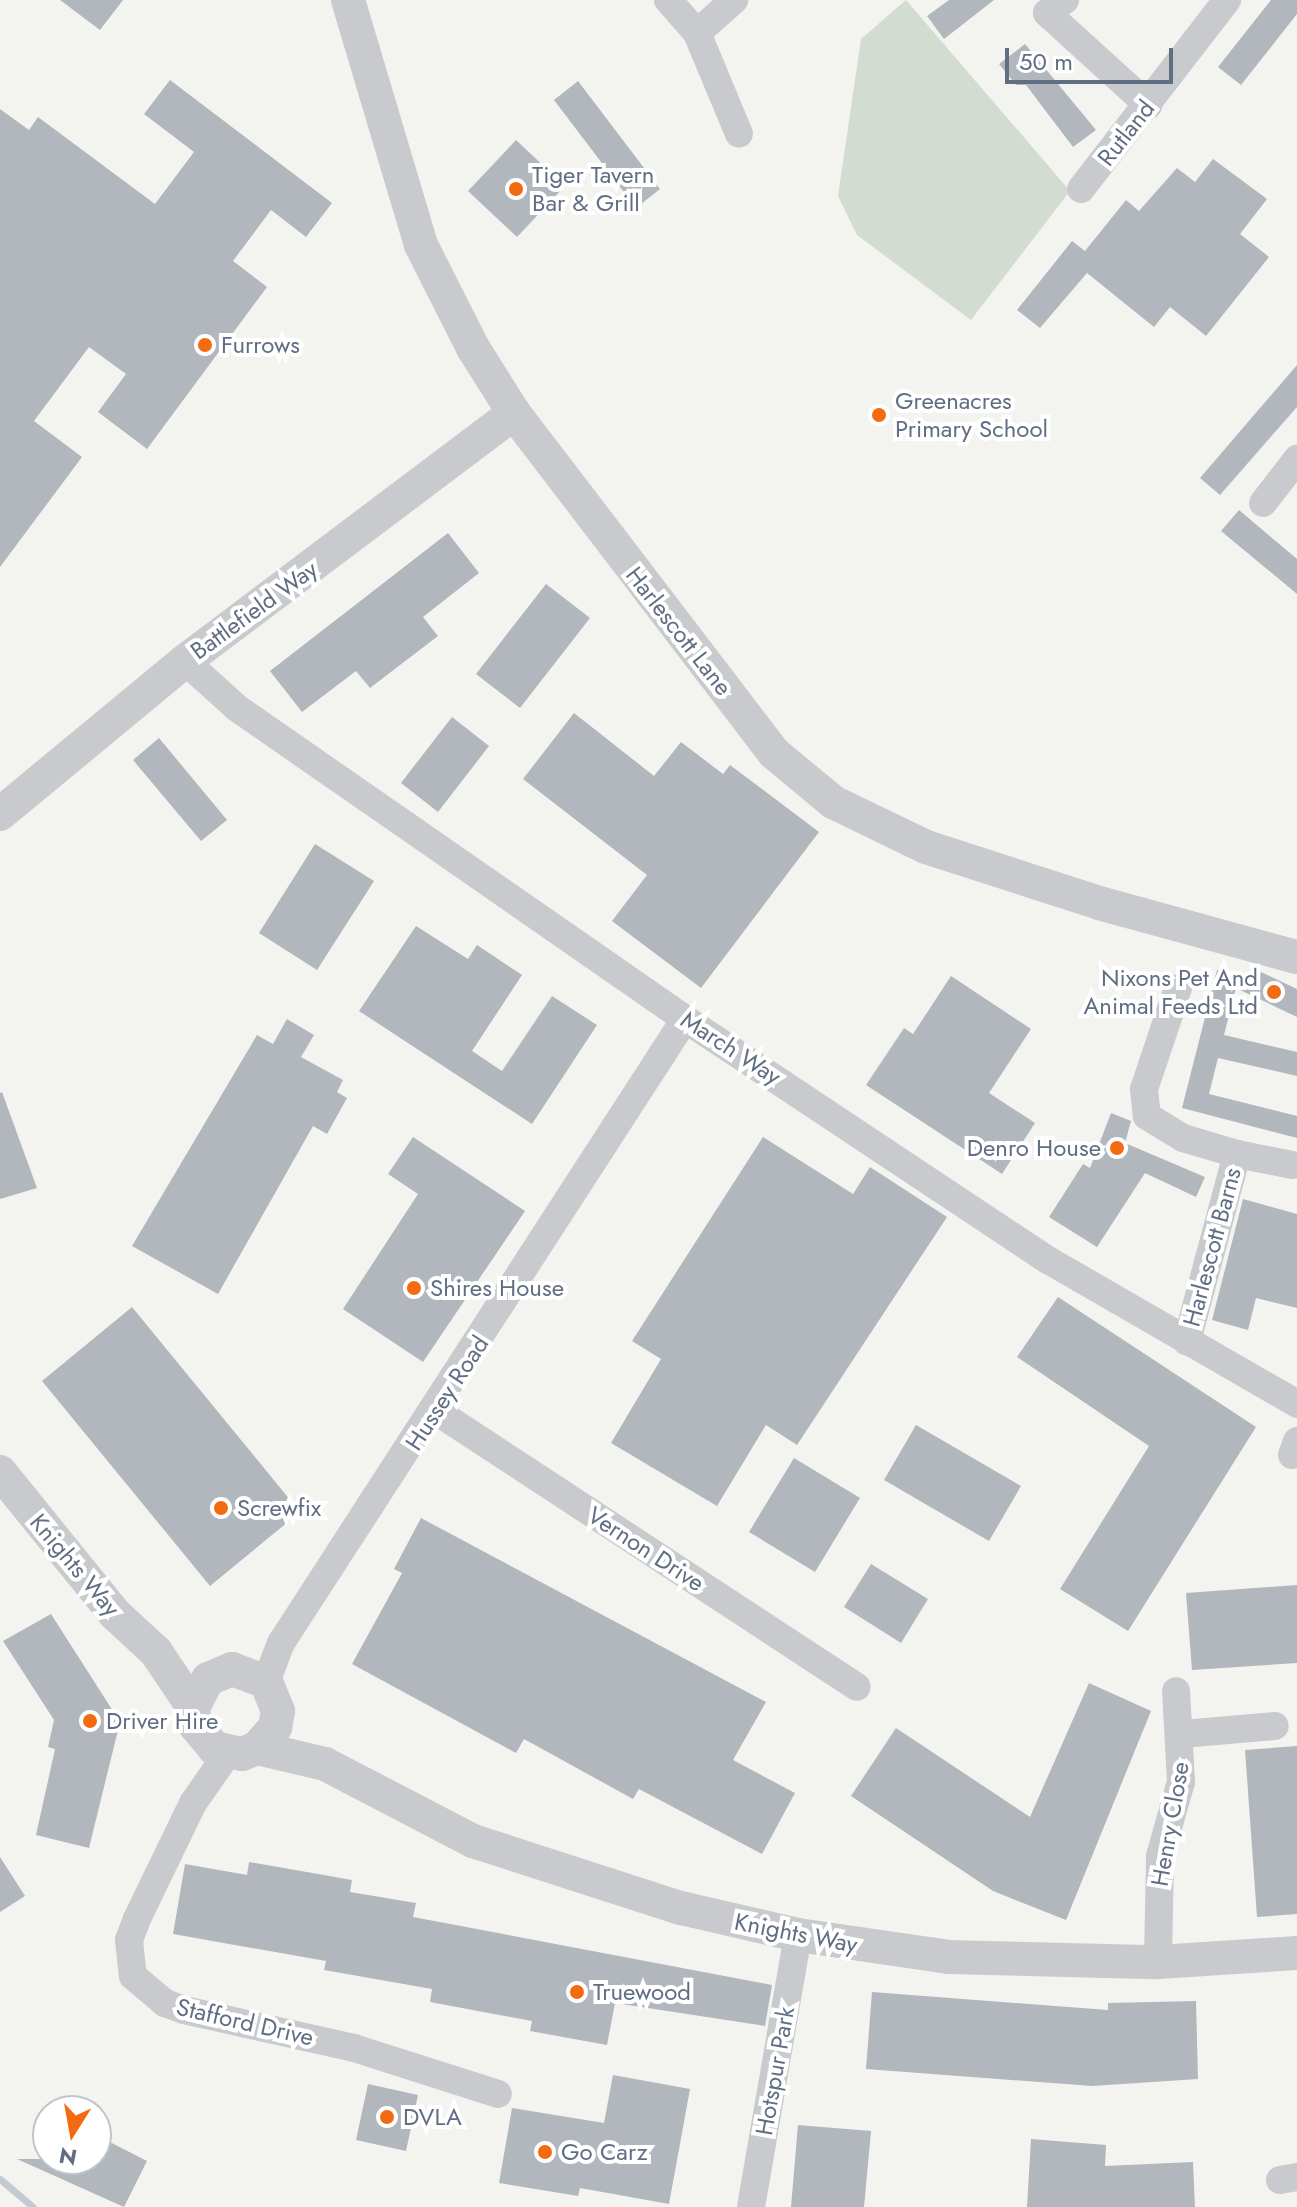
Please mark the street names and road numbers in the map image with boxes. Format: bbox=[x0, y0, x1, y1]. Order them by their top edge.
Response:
street label: Rutland bbox=[1092, 95, 1160, 171]
street label: Battlefield Way bbox=[185, 554, 323, 666]
street label: Harlescott Lane bbox=[620, 561, 738, 701]
street label: March Way bbox=[676, 1005, 786, 1091]
street label: Harlescott Barns bbox=[1177, 1164, 1247, 1330]
street label: Hussey Road bbox=[399, 1330, 495, 1456]
street label: Vernon Drive bbox=[582, 1501, 710, 1597]
street label: Knights Way bbox=[24, 1508, 126, 1622]
street label: Henry Close bbox=[1145, 1759, 1195, 1889]
street label: Knights Way bbox=[732, 1907, 860, 1959]
street label: Stafford Drive bbox=[174, 1992, 316, 2052]
street label: Hotspur Park bbox=[750, 2004, 800, 2138]

